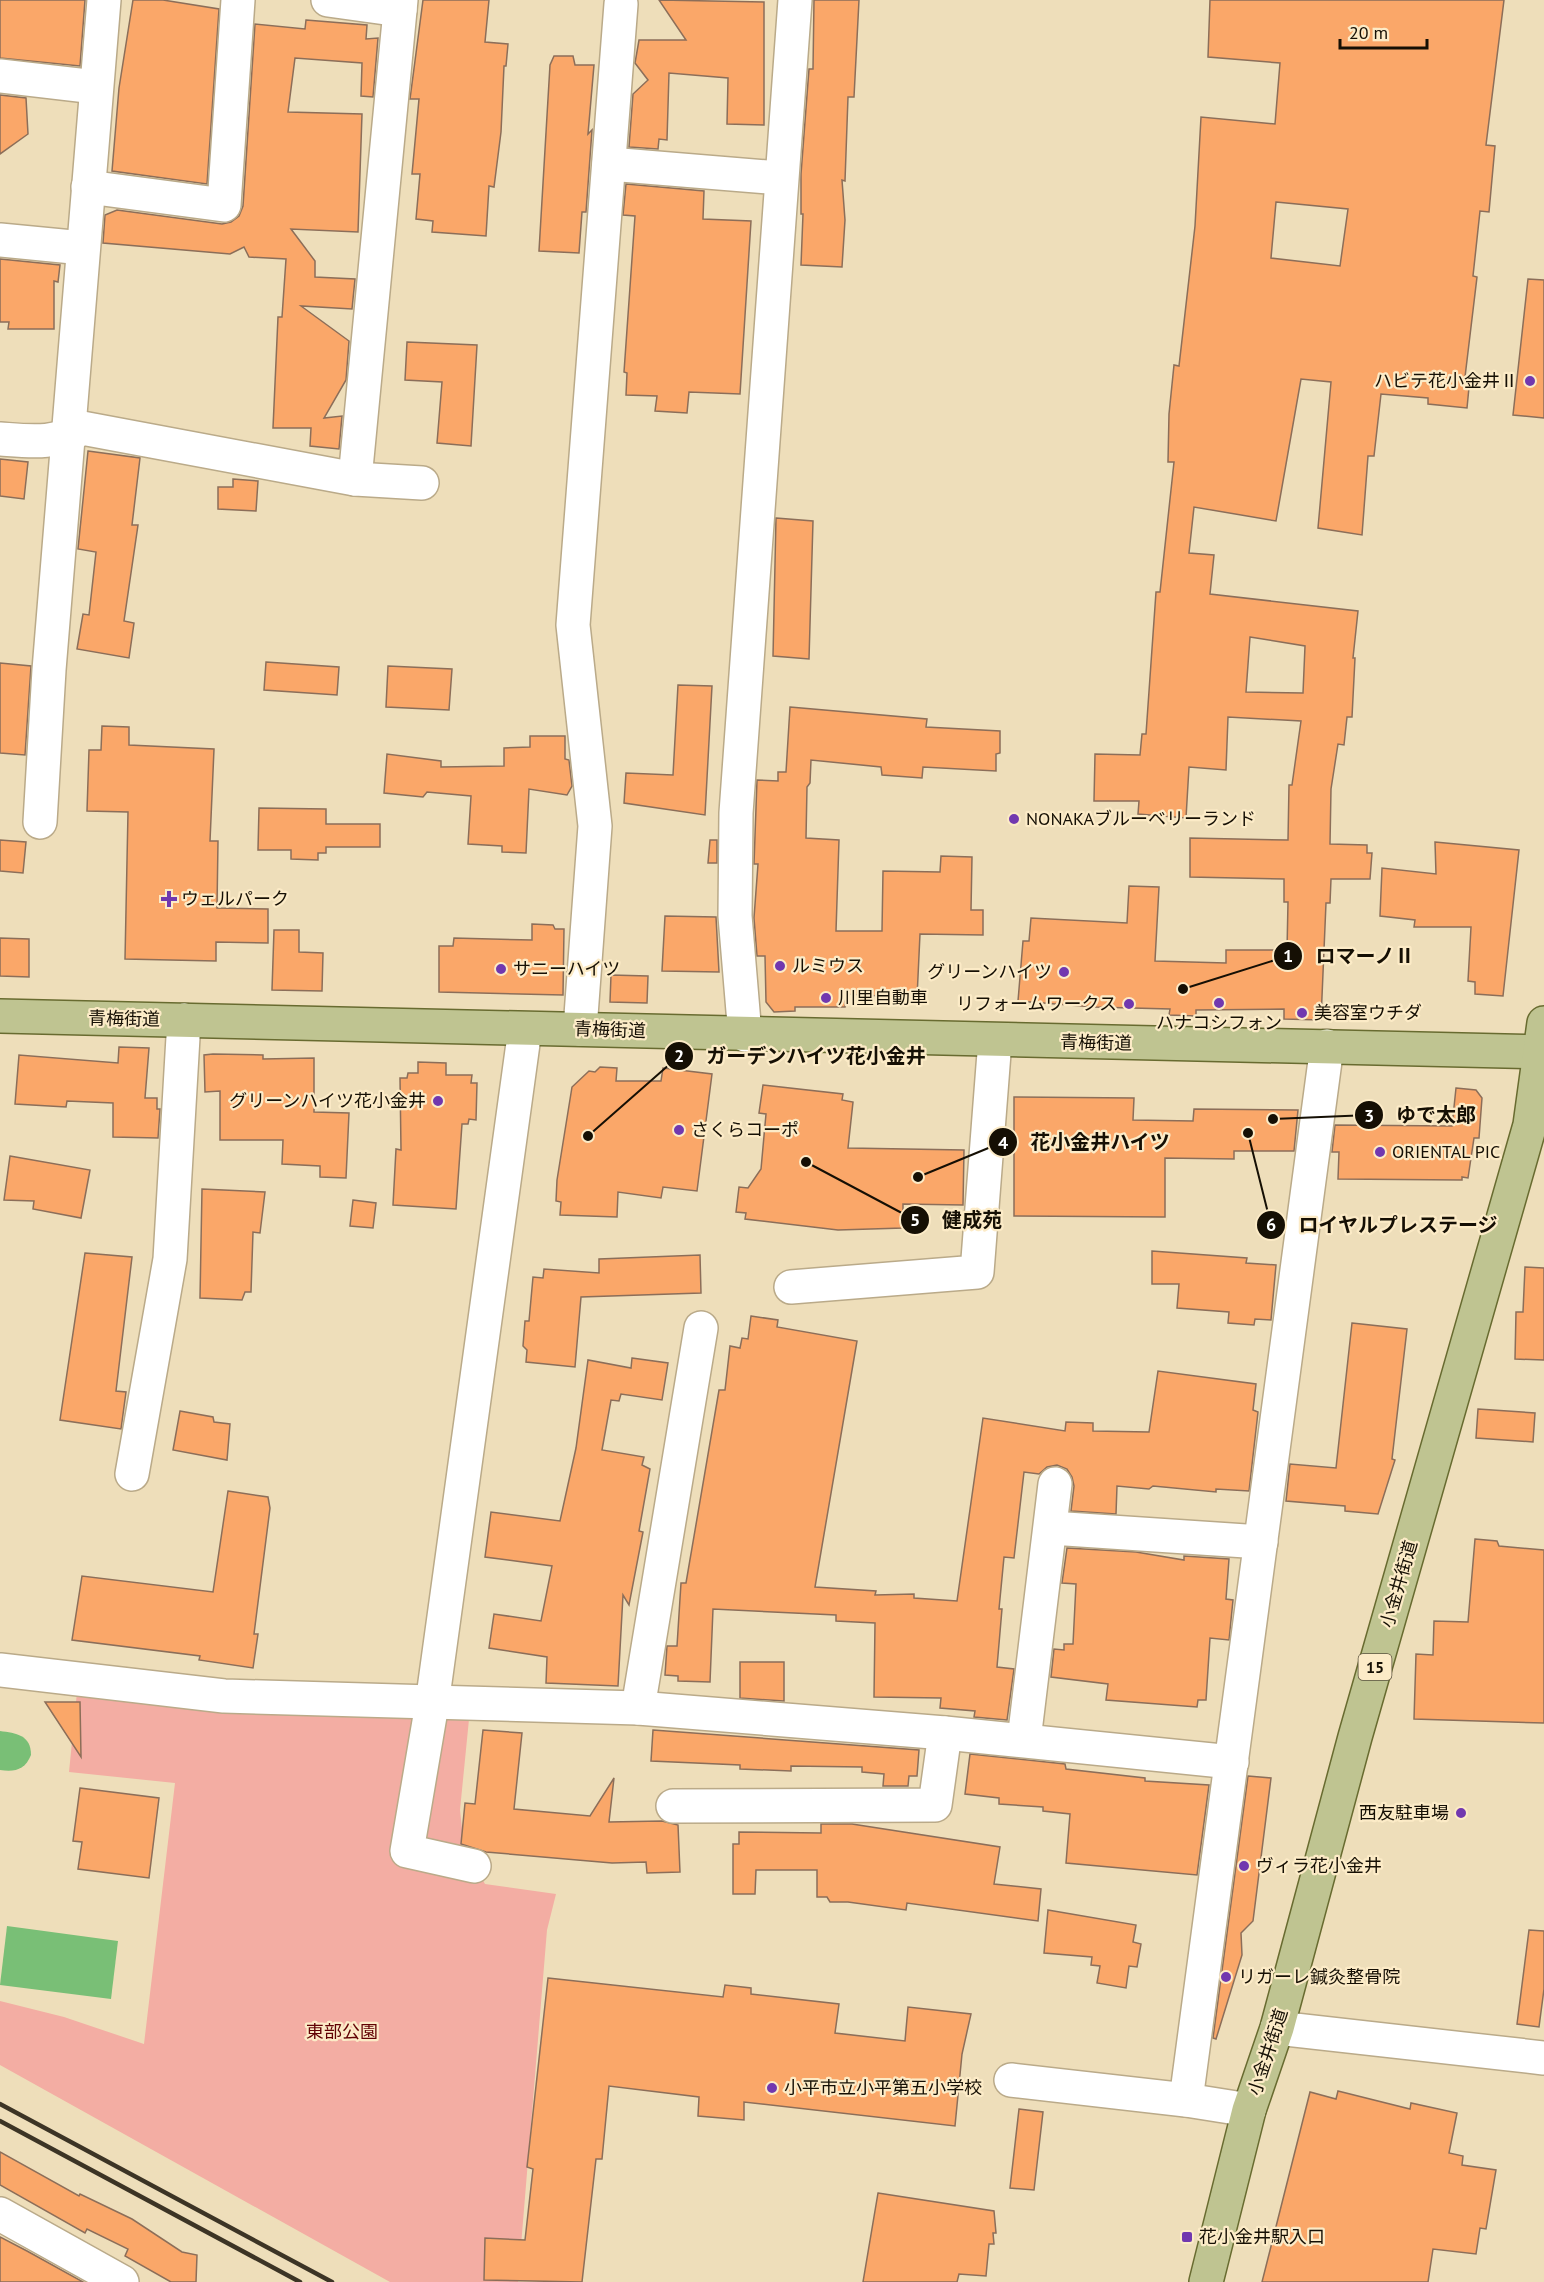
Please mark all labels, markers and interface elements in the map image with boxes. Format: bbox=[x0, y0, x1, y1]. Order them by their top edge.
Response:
scale bar bbox=[1340, 12, 1427, 50]
text: 20 m bbox=[1349, 21, 1388, 44]
place label: ハビテ花小金井Ⅱ bbox=[1374, 369, 1518, 392]
marker: ハビテ花小金井Ⅱ bbox=[1523, 374, 1537, 388]
place label: NONAKAブルーベリーランド bbox=[1026, 807, 1256, 830]
marker: NONAKAブルーベリーランド bbox=[1007, 812, 1021, 826]
place label: ウェルパーク bbox=[181, 887, 289, 910]
marker: ウェルパーク bbox=[162, 892, 176, 906]
callout: ロマーノⅡ bbox=[1273, 937, 1427, 975]
text: ロマーノⅡ bbox=[1316, 943, 1414, 969]
text: 1 bbox=[1283, 944, 1293, 967]
place label: ルミウス bbox=[792, 954, 864, 977]
place label: サニーハイツ bbox=[513, 957, 620, 980]
marker: ルミウス bbox=[773, 959, 787, 973]
place label: グリーンハイツ bbox=[927, 960, 1052, 983]
marker: サニーハイツ bbox=[494, 962, 508, 976]
marker: グリーンハイツ bbox=[1057, 965, 1071, 979]
place label: 川里自動車 bbox=[838, 986, 928, 1009]
marker: 川里自動車 bbox=[819, 991, 833, 1005]
place label: リフォームワークス bbox=[956, 992, 1117, 1015]
marker: ハナコシフォン bbox=[1212, 996, 1226, 1010]
marker: リフォームワークス bbox=[1122, 997, 1136, 1011]
place label: 美容室ウチダ bbox=[1314, 1001, 1422, 1024]
street label: 青梅街道 bbox=[88, 1006, 160, 1031]
marker: 美容室ウチダ bbox=[1295, 1006, 1309, 1020]
place label: ハナコシフォン bbox=[1156, 1011, 1282, 1034]
street label: 青梅街道 bbox=[574, 1017, 646, 1042]
street label: 青梅街道 bbox=[1060, 1030, 1132, 1055]
callout: ガーデンハイツ花小金井 bbox=[664, 1037, 938, 1075]
text: ガーデンハイツ花小金井 bbox=[706, 1043, 926, 1069]
text: 2 bbox=[674, 1044, 684, 1067]
place label: グリーンハイツ花小金井 bbox=[229, 1089, 426, 1112]
marker: グリーンハイツ花小金井 bbox=[431, 1094, 445, 1108]
callout: ゆで太郎 bbox=[1354, 1096, 1488, 1134]
text: ゆで太郎 bbox=[1396, 1102, 1476, 1128]
text: 3 bbox=[1364, 1104, 1374, 1127]
place label: さくらコーポ bbox=[691, 1118, 799, 1141]
marker: さくらコーポ bbox=[672, 1123, 686, 1137]
callout: 花小金井ハイツ bbox=[988, 1123, 1182, 1161]
text: 花小金井ハイツ bbox=[1030, 1129, 1170, 1155]
text: 4 bbox=[998, 1131, 1008, 1154]
place label: ORIENTAL PIC bbox=[1392, 1140, 1500, 1163]
marker: ORIENTAL PIC bbox=[1373, 1145, 1387, 1159]
callout: 健成苑 bbox=[900, 1201, 1014, 1239]
callout: ロイヤルプレステージ bbox=[1256, 1206, 1510, 1244]
text: 健成苑 bbox=[942, 1207, 1002, 1233]
text: 5 bbox=[910, 1208, 920, 1231]
text: ロイヤルプレステージ bbox=[1299, 1212, 1498, 1238]
text: 6 bbox=[1266, 1213, 1276, 1236]
street label: 小金井街道 bbox=[1375, 1537, 1422, 1630]
road number: 15 bbox=[1358, 1654, 1392, 1680]
place label: 西友駐車場 bbox=[1359, 1801, 1449, 1824]
marker: 西友駐車場 bbox=[1454, 1806, 1468, 1820]
place label: ヴィラ花小金井 bbox=[1256, 1854, 1382, 1877]
marker: ヴィラ花小金井 bbox=[1237, 1859, 1251, 1873]
place label: リガーレ鍼灸整骨院 bbox=[1238, 1965, 1400, 1988]
marker: リガーレ鍼灸整骨院 bbox=[1219, 1970, 1233, 1984]
street label: 小金井街道 bbox=[1243, 2005, 1292, 2098]
park label: 東部公園 bbox=[306, 2020, 378, 2043]
place label: 小平市立小平第五小学校 bbox=[784, 2076, 982, 2099]
marker: 小平市立小平第五小学校 bbox=[765, 2081, 779, 2095]
place label: 花小金井駅入口 bbox=[1199, 2225, 1325, 2248]
marker: 花小金井駅入口 bbox=[1180, 2230, 1194, 2244]

